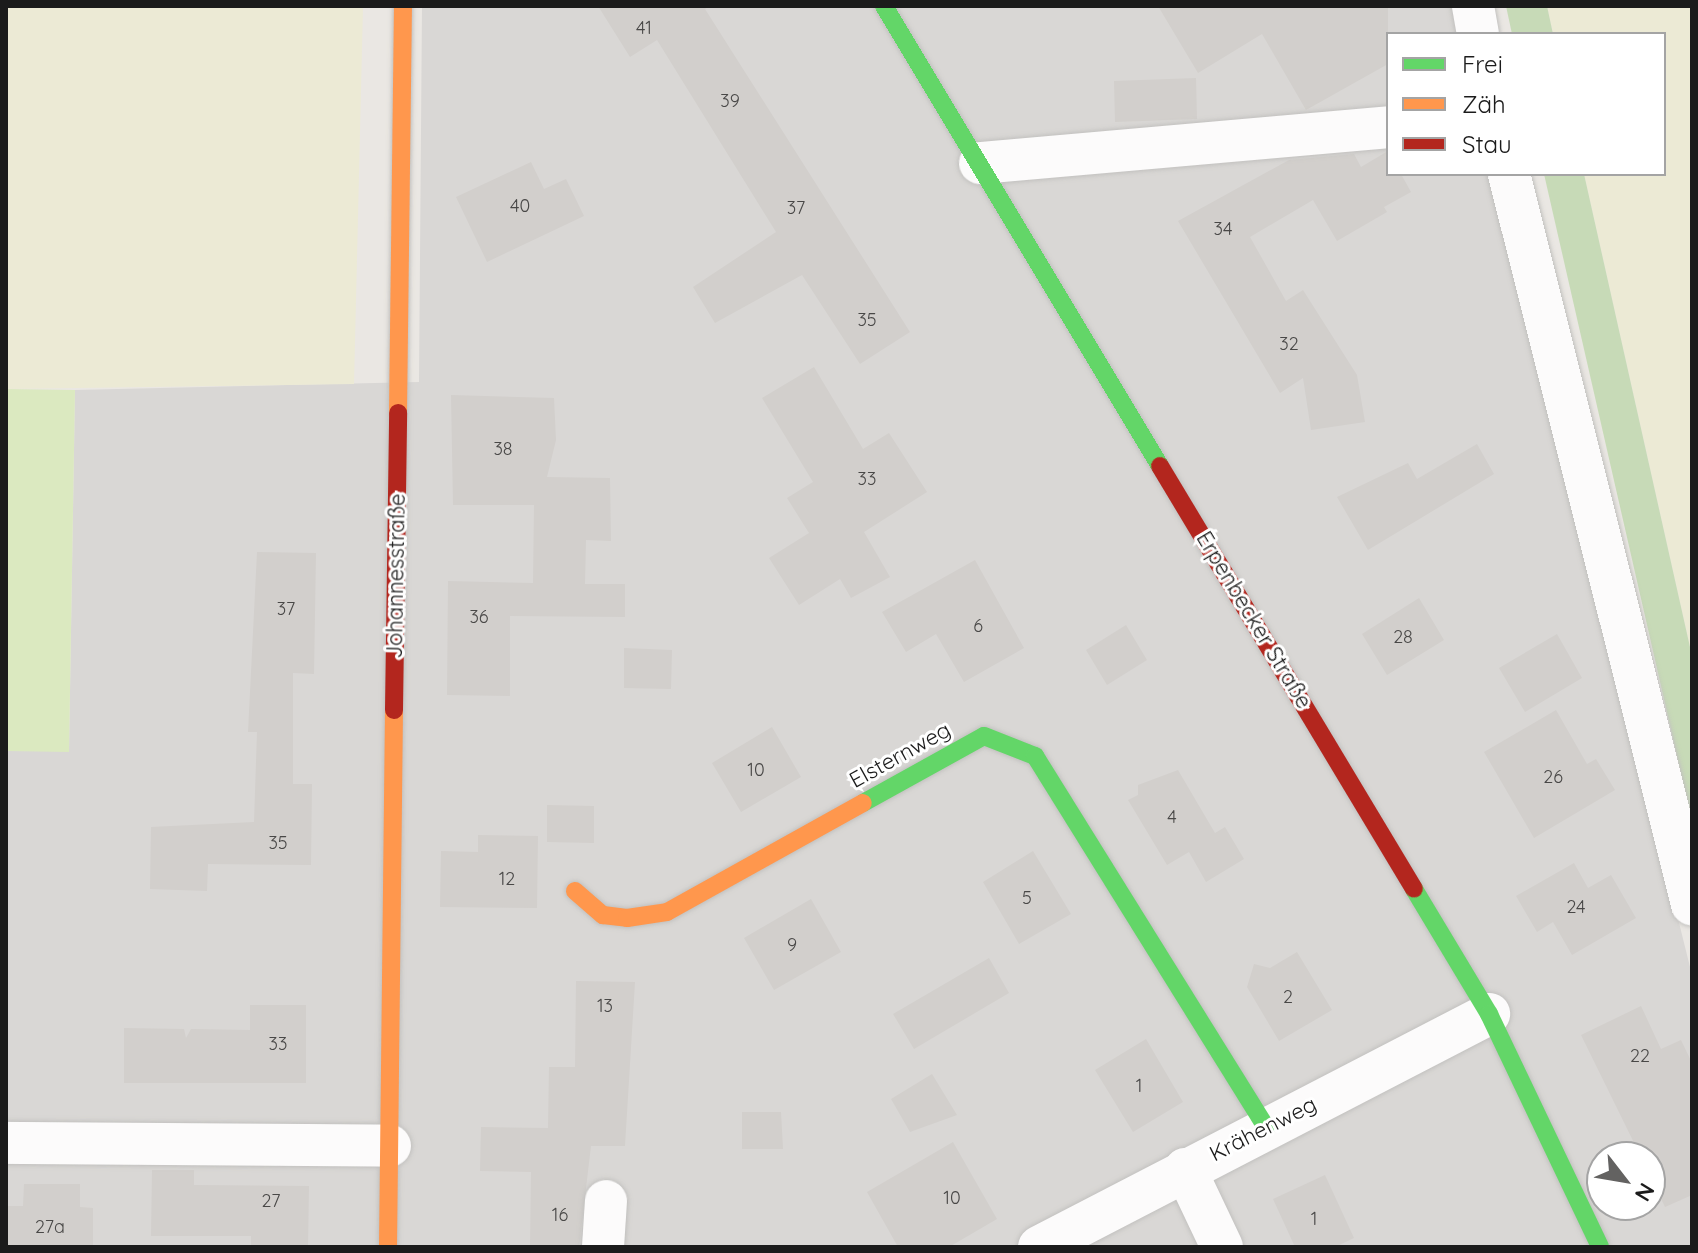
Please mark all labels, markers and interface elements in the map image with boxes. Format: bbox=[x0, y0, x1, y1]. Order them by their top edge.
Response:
house number: 41 bbox=[636, 17, 652, 39]
legend bbox=[1386, 32, 1666, 176]
text: Frei bbox=[1462, 49, 1503, 79]
text: Zäh bbox=[1462, 89, 1506, 119]
house number: 39 bbox=[720, 90, 740, 112]
text: Stau bbox=[1462, 129, 1512, 159]
house number: 40 bbox=[510, 195, 530, 217]
house number: 37 bbox=[787, 197, 805, 219]
house number: 34 bbox=[1214, 218, 1232, 240]
house number: 35 bbox=[857, 309, 877, 331]
house number: 32 bbox=[1279, 333, 1299, 355]
house number: 38 bbox=[493, 438, 513, 460]
house number: 33 bbox=[858, 468, 876, 490]
street label: Johannesstraße bbox=[381, 493, 411, 659]
street label: Erpenbecker Straße bbox=[1191, 527, 1317, 713]
house number: 37 bbox=[277, 598, 295, 620]
house number: 36 bbox=[469, 606, 489, 628]
house number: 6 bbox=[973, 615, 983, 637]
house number: 28 bbox=[1393, 626, 1413, 648]
street label: Elsternweg bbox=[845, 716, 955, 794]
house number: 10 bbox=[747, 759, 765, 781]
house number: 26 bbox=[1543, 766, 1563, 788]
house number: 4 bbox=[1167, 806, 1177, 828]
house number: 35 bbox=[268, 832, 288, 854]
house number: 12 bbox=[499, 868, 515, 890]
house number: 5 bbox=[1022, 887, 1032, 909]
house number: 24 bbox=[1566, 896, 1586, 918]
house number: 9 bbox=[787, 934, 797, 956]
house number: 2 bbox=[1283, 986, 1293, 1008]
house number: 13 bbox=[597, 995, 613, 1017]
house number: 33 bbox=[269, 1033, 287, 1055]
house number: 22 bbox=[1630, 1045, 1650, 1067]
house number: 1 bbox=[1136, 1075, 1142, 1097]
street label: Krähenweg bbox=[1205, 1091, 1321, 1167]
north arrow bbox=[1586, 1141, 1666, 1221]
text: N bbox=[1629, 1178, 1661, 1206]
house number: 10 bbox=[943, 1187, 961, 1209]
house number: 27 bbox=[262, 1190, 280, 1212]
house number: 16 bbox=[552, 1204, 568, 1226]
house number: 1 bbox=[1311, 1208, 1317, 1230]
house number: 27a bbox=[35, 1216, 65, 1238]

